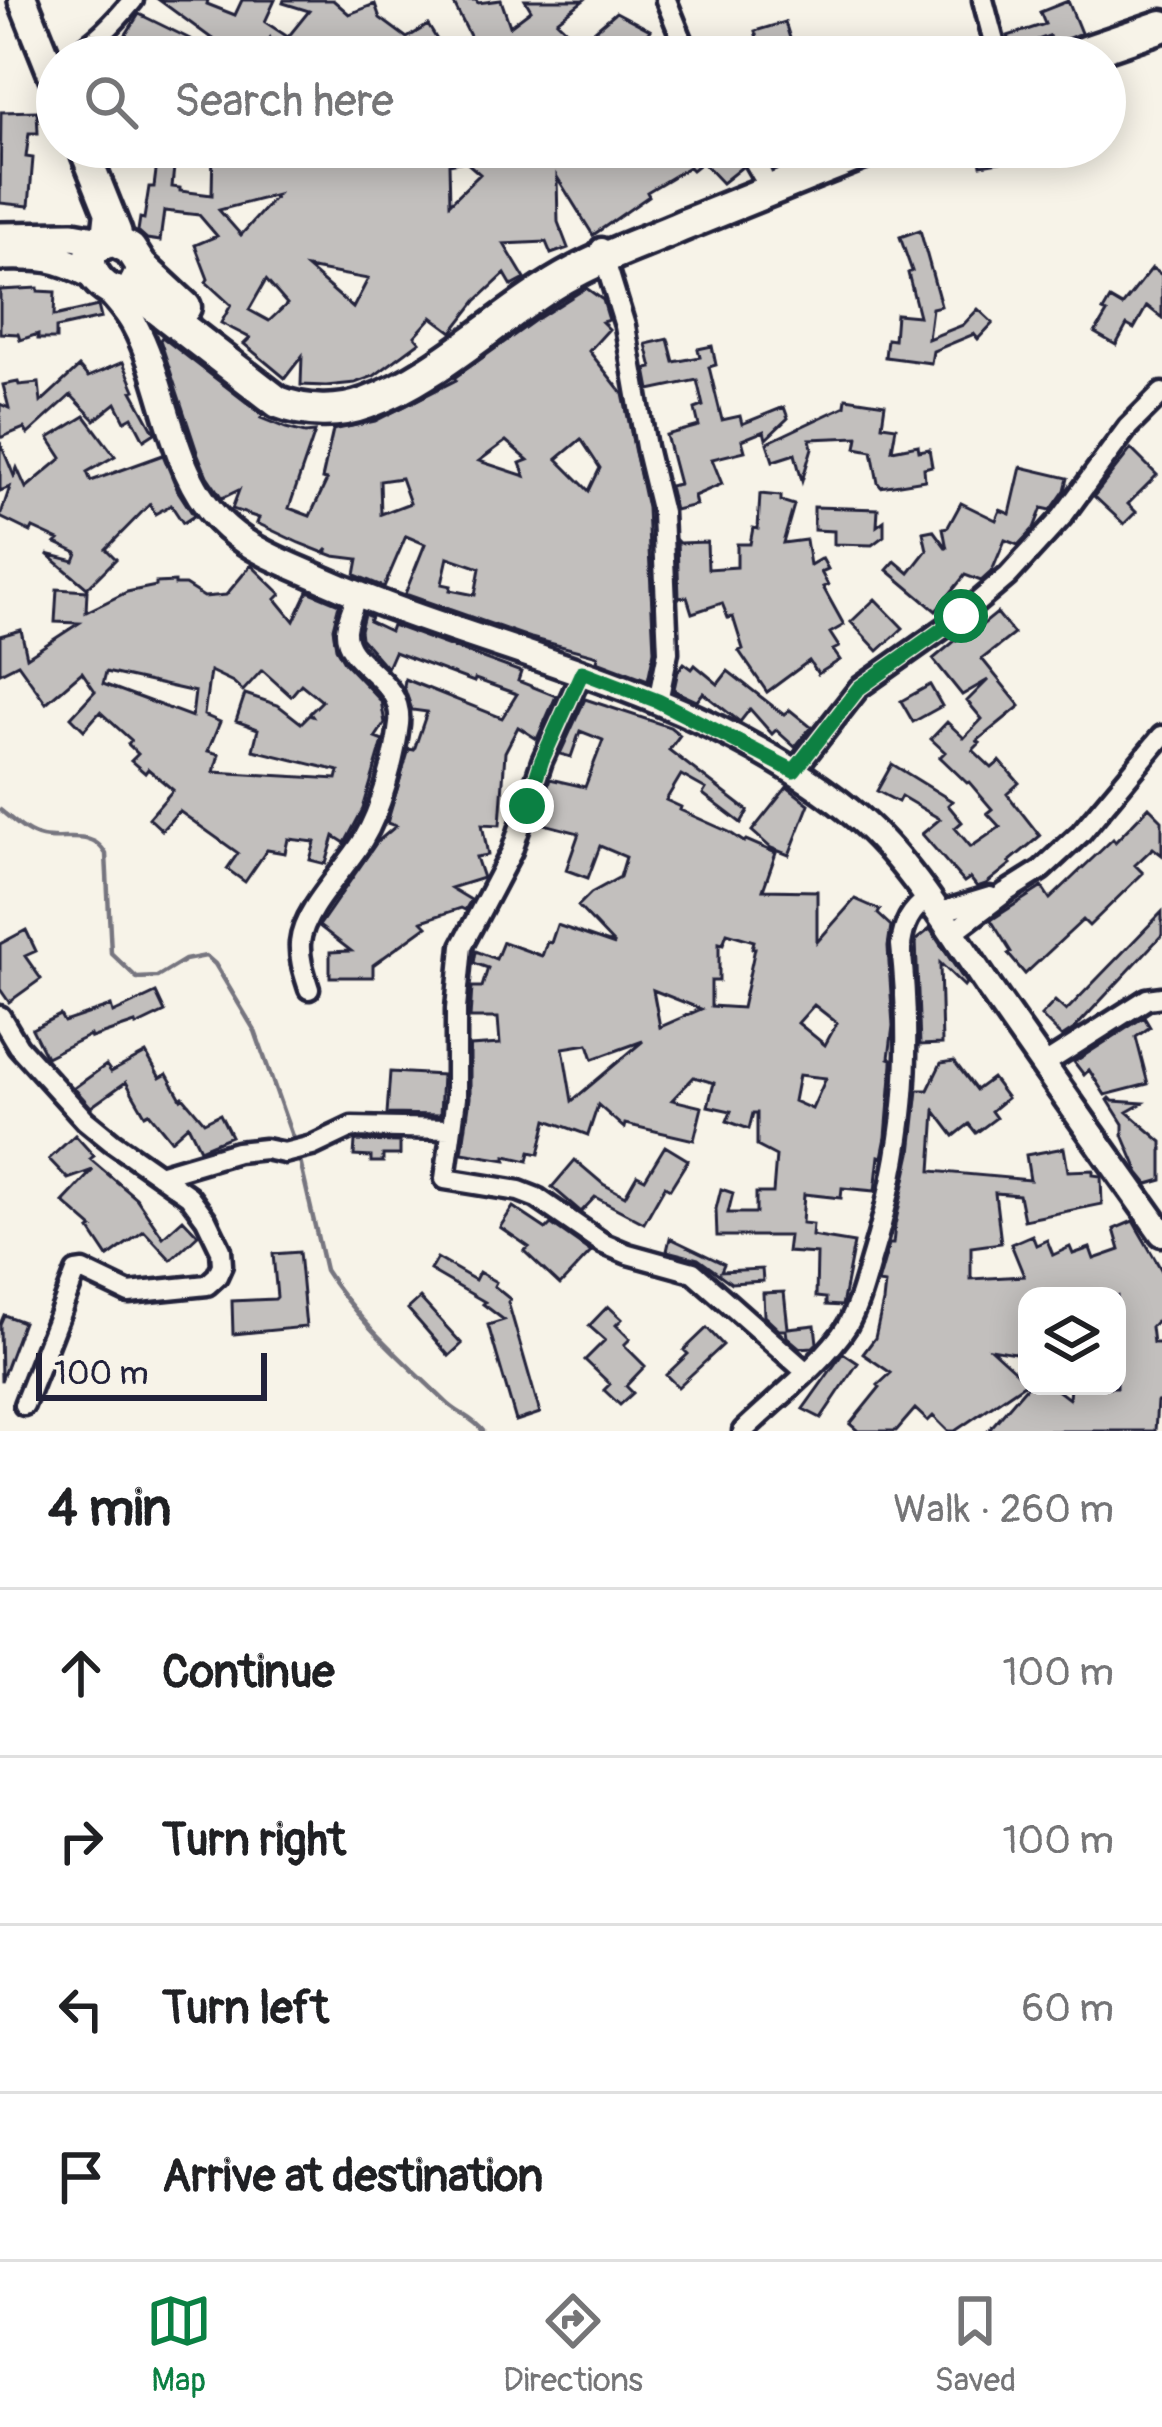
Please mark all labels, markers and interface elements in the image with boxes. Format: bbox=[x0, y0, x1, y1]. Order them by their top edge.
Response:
search box bbox=[36, 36, 1126, 168]
icon: search bbox=[78, 69, 144, 135]
text: Search here bbox=[174, 74, 394, 130]
route start bbox=[934, 589, 988, 643]
route end bbox=[500, 779, 554, 833]
map controls bbox=[1018, 1287, 1126, 1395]
button: layers bbox=[1018, 1287, 1126, 1395]
scale bar bbox=[36, 1347, 267, 1400]
text: 100 m bbox=[54, 1353, 148, 1394]
text: 4 min bbox=[48, 1477, 171, 1541]
text: Walk · 260 m bbox=[893, 1485, 1114, 1534]
icon: ahead bbox=[48, 1640, 114, 1706]
text: Continue bbox=[162, 1645, 335, 1701]
text: 100 m bbox=[1002, 1648, 1114, 1697]
icon: right bbox=[48, 1808, 114, 1874]
text: Turn right bbox=[162, 1813, 346, 1869]
text: 100 m bbox=[1002, 1816, 1114, 1865]
icon: left bbox=[48, 1976, 114, 2042]
text: Turn left bbox=[162, 1981, 329, 2037]
text: 60 m bbox=[1022, 1984, 1114, 2033]
icon: arrive bbox=[48, 2144, 114, 2210]
text: Arrive at destination bbox=[162, 2149, 543, 2205]
tab: Map bbox=[146, 2288, 212, 2401]
tab: Directions bbox=[503, 2288, 643, 2401]
tab: Saved bbox=[934, 2288, 1016, 2401]

